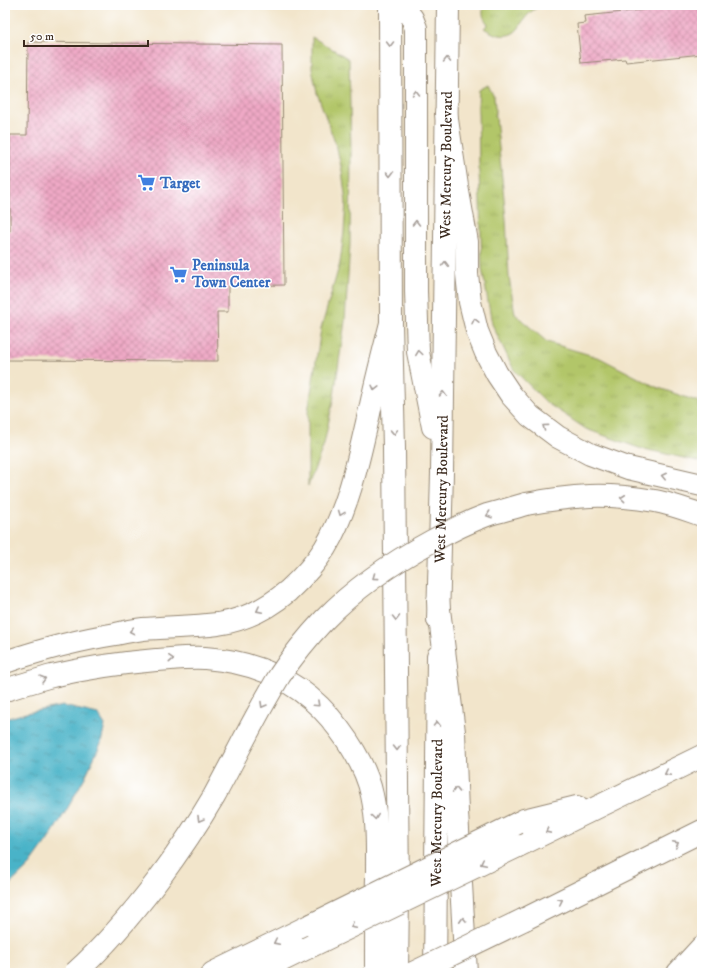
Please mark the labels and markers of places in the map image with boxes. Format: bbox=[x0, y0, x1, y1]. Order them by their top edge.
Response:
supermarket icon: Target bbox=[137, 173, 157, 193]
place label: Target bbox=[159, 174, 200, 193]
place label: Peninsula Town Center bbox=[191, 256, 271, 292]
supermarket icon: Peninsula Town Center bbox=[169, 264, 189, 284]

